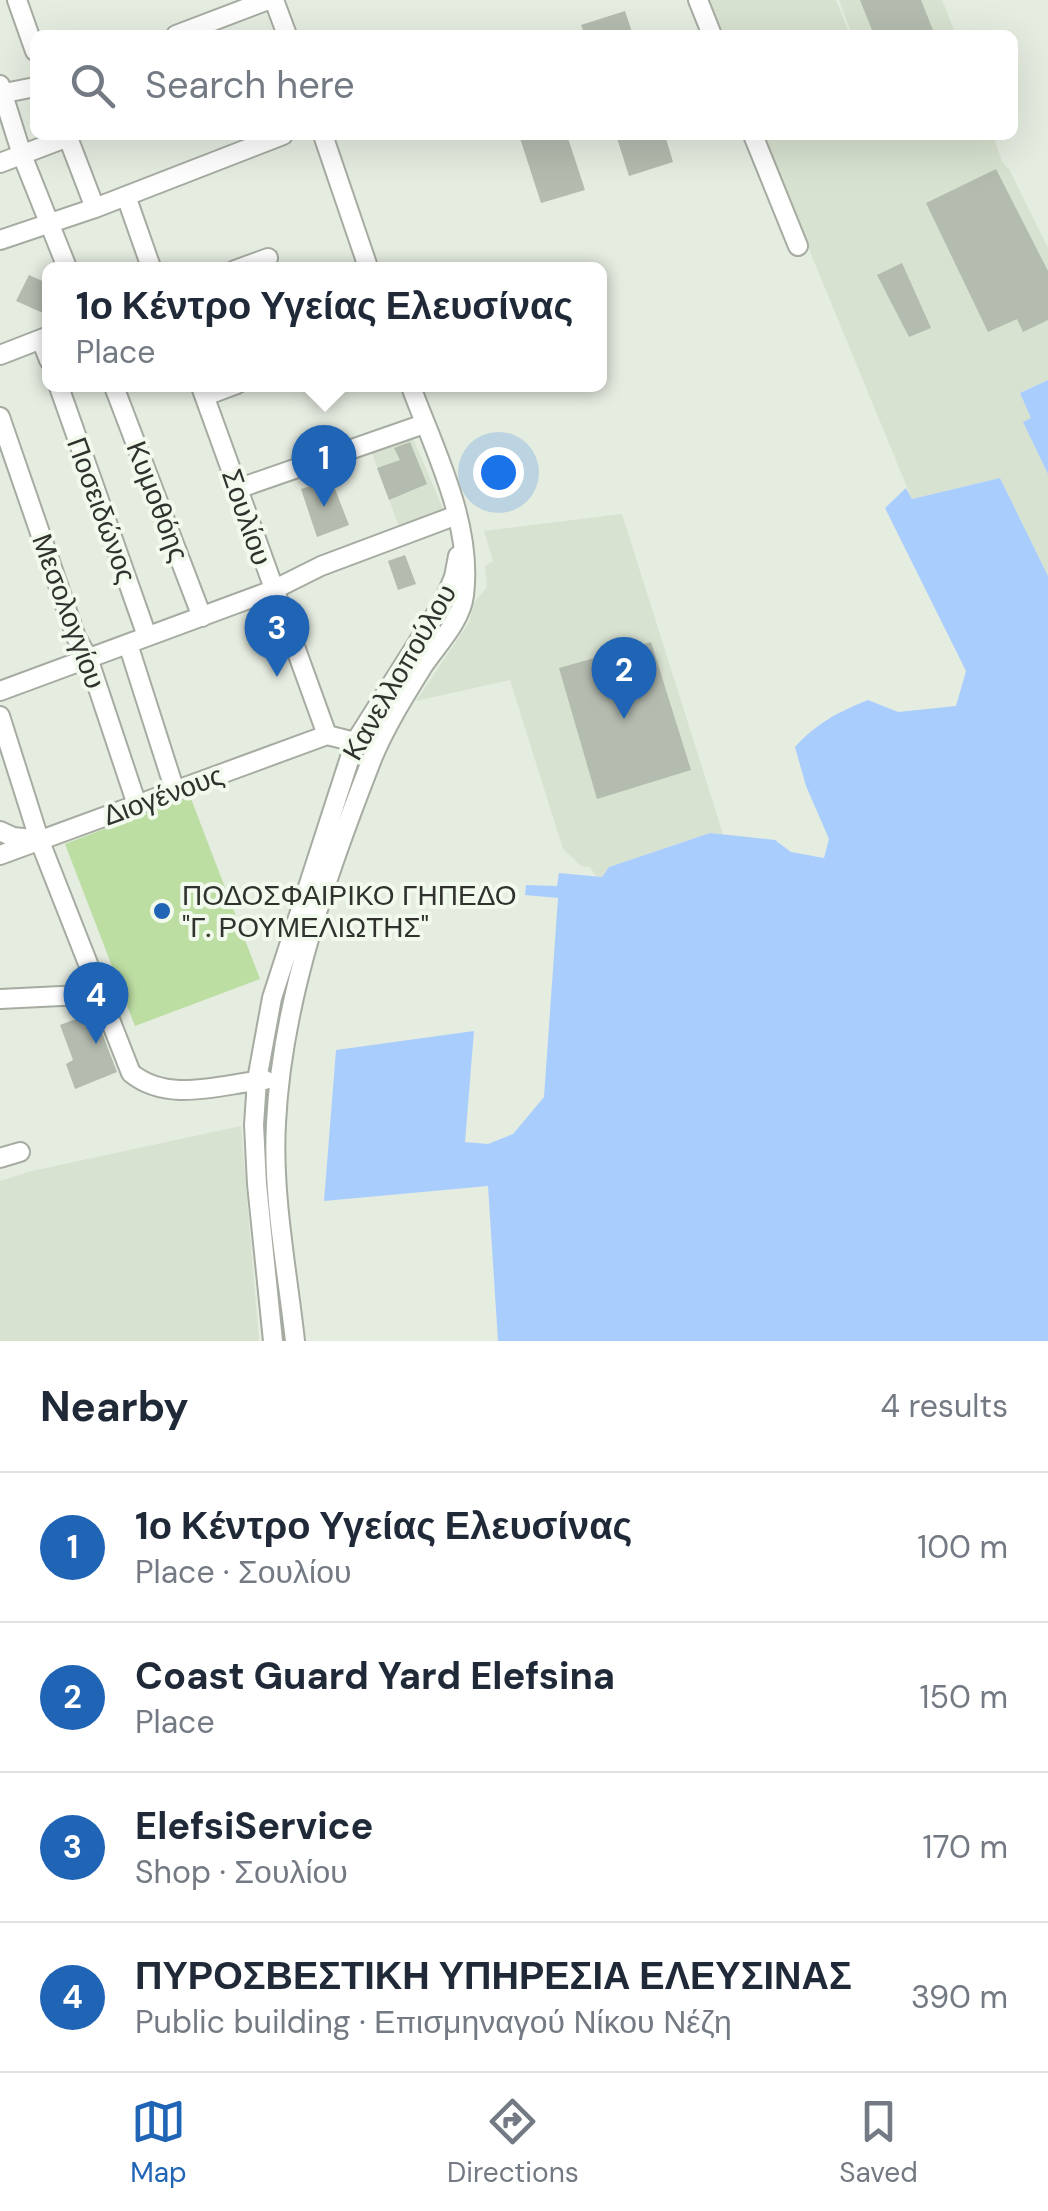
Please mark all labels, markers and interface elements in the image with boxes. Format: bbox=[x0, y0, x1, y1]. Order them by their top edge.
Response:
search box bbox=[30, 30, 1018, 140]
icon: search bbox=[65, 58, 120, 113]
text: Search here bbox=[145, 60, 355, 110]
popup bbox=[42, 262, 607, 392]
text: 1ο Κέντρο Υγείας Ελευσίνας bbox=[76, 281, 573, 331]
text: Place bbox=[76, 331, 155, 373]
pin: 1 bbox=[292, 424, 356, 507]
street label: Ποσειδώνος bbox=[58, 432, 145, 588]
street label: Κυμοθόης bbox=[118, 436, 197, 567]
your location bbox=[473, 447, 524, 498]
street label: Σουλίου bbox=[213, 464, 280, 570]
street label: Μεσολογγίου bbox=[23, 529, 114, 694]
street label: Κανελλοπούλου bbox=[334, 577, 465, 767]
pin: 3 bbox=[244, 594, 310, 677]
pin: 2 bbox=[592, 636, 656, 719]
street label: Διογένους bbox=[98, 757, 228, 834]
place label: ΠΟΔΟΣΦΑΙΡΙΚΟ ΓΗΠΕΔΟ "Γ. ΡΟΥΜΕΛΙΩΤΗΣ" bbox=[182, 877, 517, 946]
marker: ΠΟΔΟΣΦΑΙΡΙΚΟ ΓΗΠΕΔΟ "Γ. ΡΟΥΜΕΛΙΩΤΗΣ" bbox=[151, 900, 173, 922]
pin: 4 bbox=[64, 962, 128, 1044]
text: Nearby bbox=[40, 1379, 189, 1434]
text: 4 results bbox=[881, 1385, 1008, 1427]
text: 1ο Κέντρο Υγείας Ελευσίνας bbox=[135, 1501, 632, 1551]
text: 1 bbox=[67, 1526, 78, 1568]
text: 100 m bbox=[917, 1526, 1008, 1568]
text: Place · Σουλίου bbox=[135, 1551, 351, 1593]
text: Coast Guard Yard Elefsina bbox=[135, 1651, 615, 1701]
text: 2 bbox=[63, 1676, 82, 1718]
text: 150 m bbox=[920, 1676, 1008, 1718]
text: Place bbox=[135, 1701, 215, 1743]
text: ElefsiService bbox=[135, 1801, 374, 1851]
text: 3 bbox=[63, 1826, 82, 1868]
text: 170 m bbox=[922, 1826, 1008, 1868]
text: Shop · Σουλίου bbox=[135, 1851, 348, 1893]
text: ΠΥΡΟΣΒΕΣΤΙΚΗ ΥΠΗΡΕΣΙΑ ΕΛΕΥΣΙΝΑΣ bbox=[135, 1951, 852, 2001]
text: 4 bbox=[62, 1976, 83, 2018]
text: 390 m bbox=[911, 1976, 1008, 2018]
text: Public building · Επισμηναγού Νίκου Νέζη bbox=[135, 2001, 732, 2043]
tab: Map bbox=[130, 2094, 187, 2191]
tab: Directions bbox=[447, 2094, 579, 2191]
tab: Saved bbox=[839, 2094, 918, 2191]

